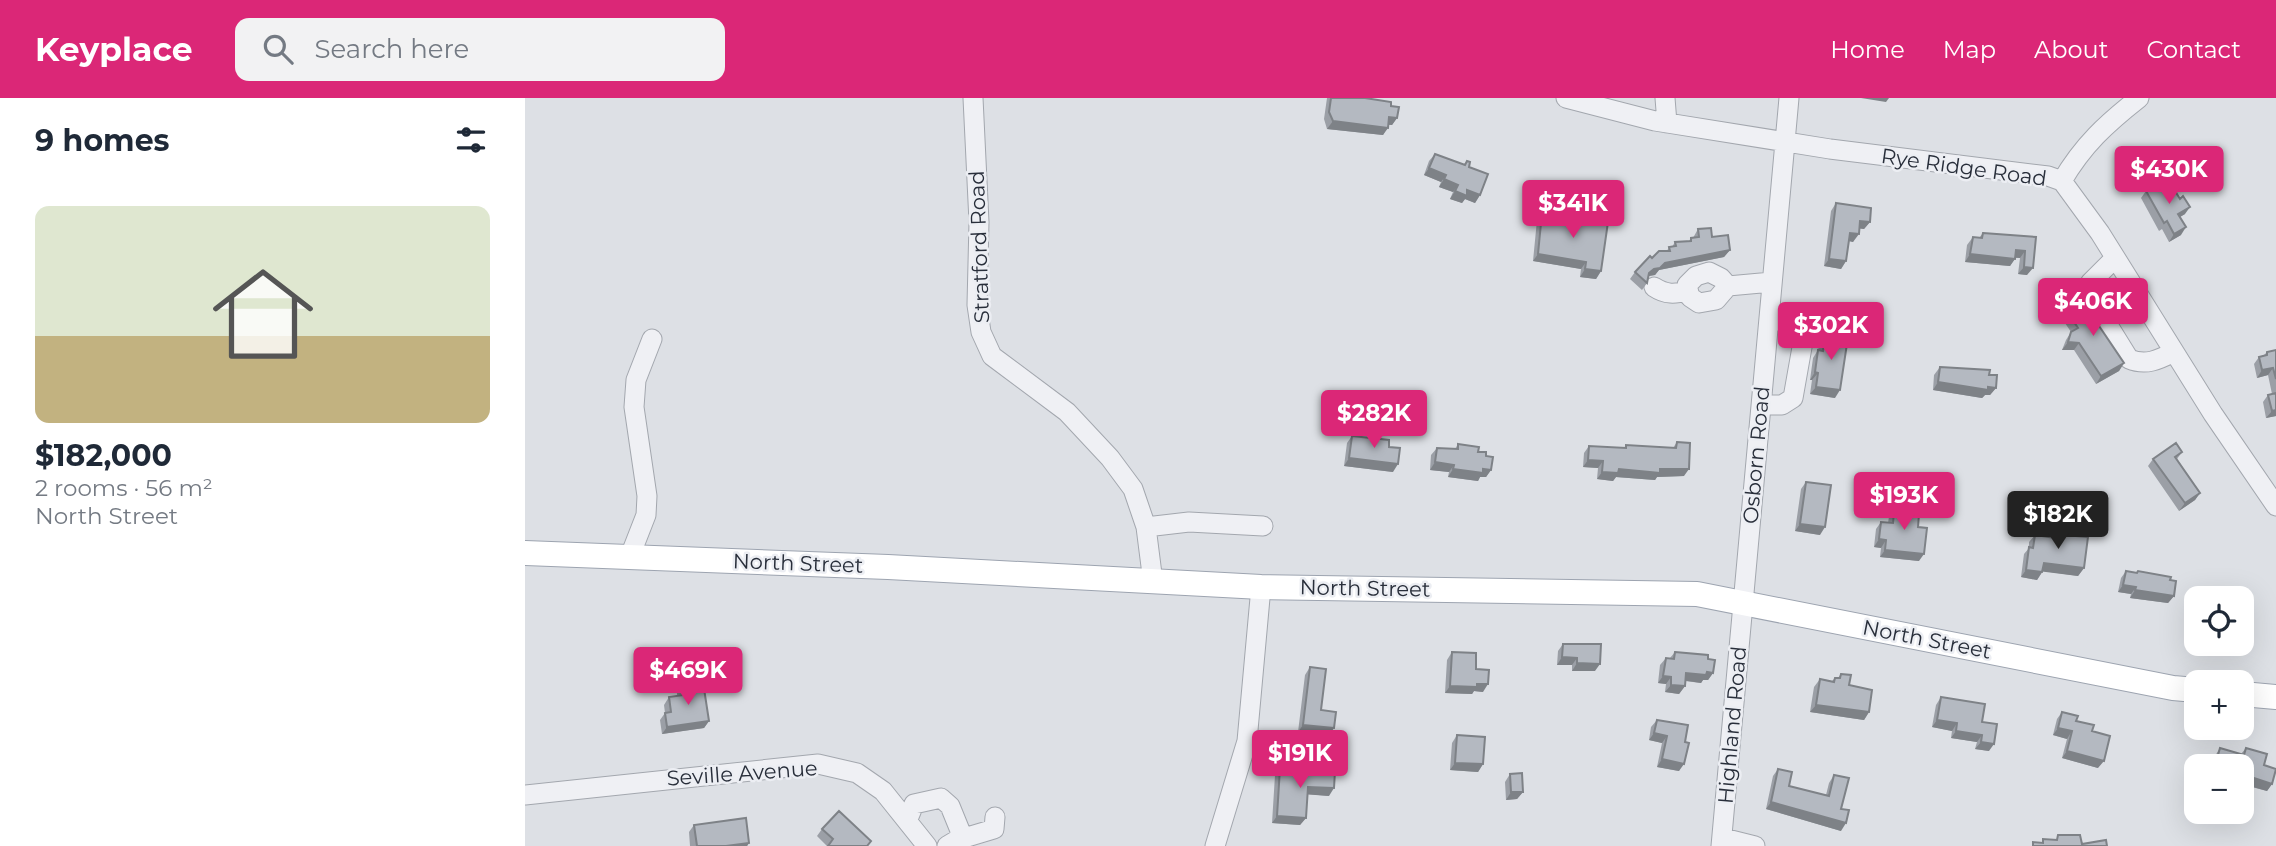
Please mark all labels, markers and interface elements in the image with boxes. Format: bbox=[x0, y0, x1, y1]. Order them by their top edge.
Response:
search box bbox=[235, 18, 725, 81]
text: Keyplace bbox=[35, 29, 193, 69]
icon: search bbox=[259, 30, 297, 68]
text: Search here bbox=[315, 33, 469, 65]
text: Home bbox=[1830, 35, 1905, 64]
text: Map bbox=[1943, 35, 1996, 64]
text: About bbox=[2034, 35, 2108, 64]
text: Contact bbox=[2146, 35, 2241, 64]
icon: filters bbox=[452, 121, 490, 159]
text: 9 homes bbox=[35, 122, 170, 159]
street label: Rye Ridge Road bbox=[1880, 143, 2048, 191]
pin: $430K bbox=[2120, 146, 2218, 206]
text: $430K bbox=[2131, 155, 2207, 183]
street label: Stratford Road bbox=[964, 170, 994, 324]
pin: $341K bbox=[1524, 180, 1622, 240]
text: $341K bbox=[1538, 189, 1608, 217]
icon: home bbox=[200, 251, 326, 377]
pin: $406K bbox=[2044, 278, 2142, 338]
text: $406K bbox=[2054, 287, 2132, 315]
pin: $302K bbox=[1782, 302, 1880, 362]
text: $302K bbox=[1794, 311, 1868, 339]
street label: Osborn Road bbox=[1738, 385, 1774, 525]
pin: $282K bbox=[1325, 390, 1423, 450]
text: $282K bbox=[1337, 399, 1411, 427]
text: $182,000 bbox=[35, 437, 172, 474]
pin: $193K bbox=[1855, 472, 1953, 532]
text: 2 rooms · 56 m² bbox=[35, 474, 213, 502]
text: $193K bbox=[1870, 481, 1938, 509]
pin: $182K bbox=[2009, 491, 2107, 551]
text: $182K bbox=[2023, 500, 2093, 528]
text: North Street bbox=[35, 502, 178, 530]
street label: North Street bbox=[732, 548, 864, 578]
street label: North Street bbox=[1299, 574, 1431, 602]
map controls bbox=[2184, 586, 2254, 824]
button: locate bbox=[2184, 586, 2254, 656]
street label: North Street bbox=[1860, 614, 1994, 664]
street label: Highland Road bbox=[1713, 645, 1751, 805]
pin: $469K bbox=[639, 648, 737, 707]
text: $469K bbox=[649, 656, 727, 684]
button: + bbox=[2184, 670, 2254, 740]
pin: $191K bbox=[1251, 730, 1349, 790]
text: $191K bbox=[1268, 739, 1332, 767]
button: − bbox=[2184, 754, 2254, 824]
street label: Seville Avenue bbox=[666, 755, 818, 791]

